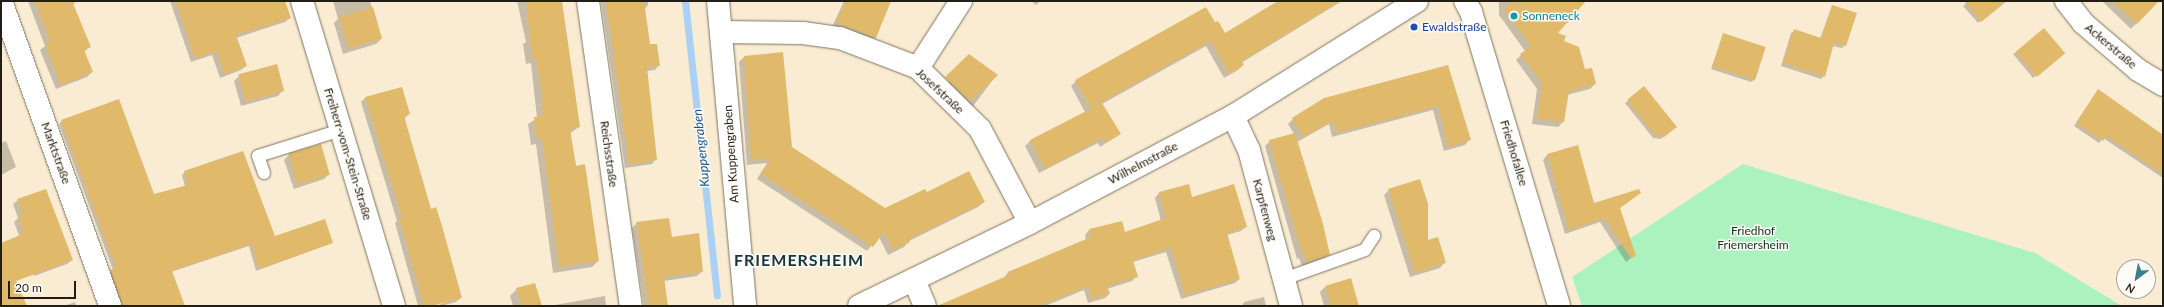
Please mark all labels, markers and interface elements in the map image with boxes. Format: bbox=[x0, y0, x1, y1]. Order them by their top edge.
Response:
place label: Sonneneck bbox=[1522, 9, 1580, 23]
marker: Sonneneck bbox=[1509, 11, 1519, 21]
place label: Ewaldstraße bbox=[1422, 20, 1487, 34]
street label: Ackerstraße bbox=[2082, 20, 2140, 72]
marker: Ewaldstraße bbox=[1409, 22, 1419, 32]
street label: Josefstraße bbox=[913, 65, 967, 117]
street label: Freiherr-vom-Stein-Straße bbox=[321, 86, 375, 222]
street label: Am Kuppengraben bbox=[720, 105, 742, 203]
water label: Kuppengraben bbox=[689, 108, 713, 188]
street label: Friedhofallee bbox=[1497, 118, 1531, 188]
street label: Marktstraße bbox=[38, 120, 74, 186]
street label: Reichsstraße bbox=[597, 120, 621, 188]
street label: Wilhelmstraße bbox=[1106, 139, 1180, 187]
street label: Karpfenweg bbox=[1250, 177, 1280, 243]
park label: Friedhof Friemersheim bbox=[1717, 224, 1789, 252]
district label: FRIEMERSHEIM bbox=[734, 250, 864, 270]
north arrow bbox=[2116, 259, 2156, 299]
scale bar bbox=[10, 273, 78, 299]
text: 20 m bbox=[15, 280, 42, 295]
text: N bbox=[2123, 281, 2137, 297]

